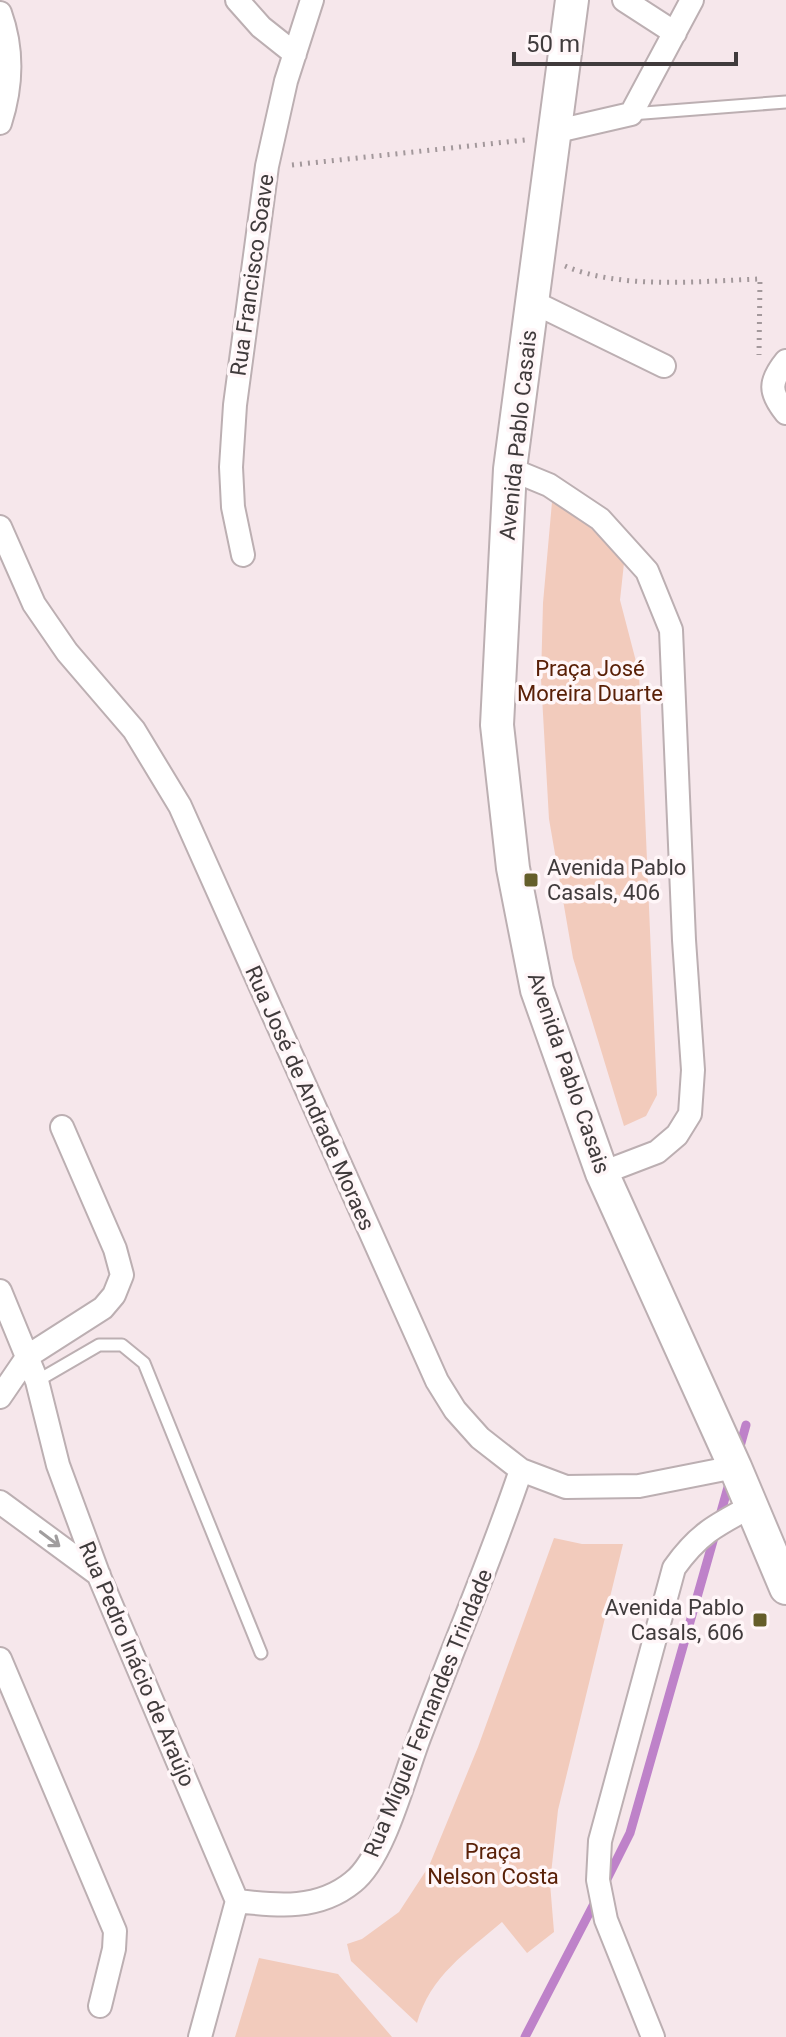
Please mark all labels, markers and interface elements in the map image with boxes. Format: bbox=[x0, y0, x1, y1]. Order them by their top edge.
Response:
scale bar bbox=[514, 16, 736, 66]
text: 50 m bbox=[526, 30, 580, 58]
street label: Rua Francisco Soave bbox=[225, 173, 279, 377]
street label: Avenida Pablo Casais bbox=[495, 329, 541, 541]
park label: Praça José Moreira Duarte bbox=[517, 656, 663, 706]
place label: Avenida Pablo Casals, 406 bbox=[547, 855, 686, 905]
marker: Avenida Pablo Casals, 406 bbox=[522, 871, 540, 889]
street label: Rua José de Andrade Moraes bbox=[240, 962, 380, 1234]
street label: Avenida Pablo Casais bbox=[523, 969, 615, 1177]
one-way arrow bbox=[38, 1531, 60, 1547]
street label: Rua Pedro Inácio de Araújo bbox=[74, 1538, 200, 1790]
street label: Rua Miguel Fernandes Trindade bbox=[359, 1565, 497, 1861]
place label: Avenida Pablo Casals, 606 bbox=[605, 1595, 744, 1645]
marker: Avenida Pablo Casals, 606 bbox=[751, 1611, 769, 1629]
park label: Praça Nelson Costa bbox=[427, 1839, 559, 1889]

